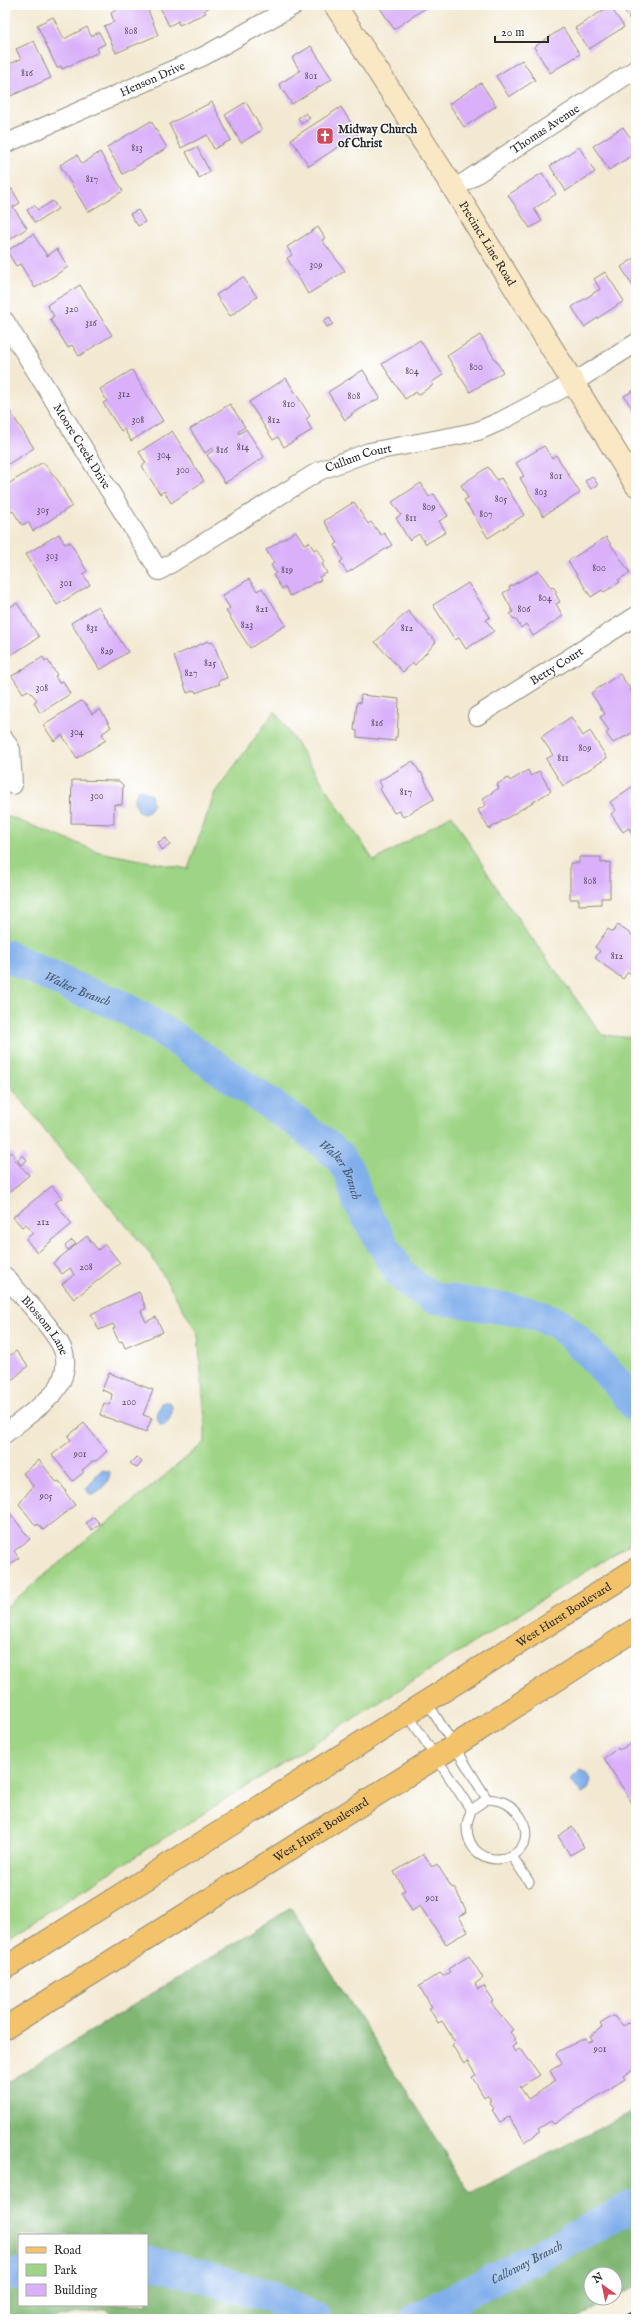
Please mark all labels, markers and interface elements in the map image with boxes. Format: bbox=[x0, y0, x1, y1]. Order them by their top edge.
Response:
scale bar bbox=[495, 18, 548, 44]
house number: 808 bbox=[125, 25, 137, 38]
text: 20 m bbox=[501, 25, 524, 40]
street label: Henson Drive bbox=[118, 58, 188, 100]
house number: 816 bbox=[21, 67, 34, 80]
house number: 801 bbox=[305, 70, 318, 83]
street label: Thomas Avenue bbox=[508, 101, 583, 158]
place label: Midway Church of Christ bbox=[338, 122, 418, 151]
church icon: Midway Church of Christ bbox=[315, 126, 335, 146]
house number: 813 bbox=[131, 142, 143, 155]
house number: 817 bbox=[86, 173, 98, 186]
street label: Precinct Line Road bbox=[455, 198, 519, 289]
house number: 309 bbox=[309, 259, 323, 272]
house number: 320 bbox=[65, 303, 79, 316]
house number: 316 bbox=[85, 317, 98, 330]
house number: 800 bbox=[469, 361, 483, 374]
house number: 804 bbox=[405, 365, 419, 378]
house number: 312 bbox=[118, 388, 130, 401]
house number: 808 bbox=[348, 390, 360, 403]
house number: 810 bbox=[283, 398, 295, 411]
street label: Moore Creek Drive bbox=[50, 401, 114, 492]
house number: 308 bbox=[132, 414, 144, 427]
house number: 812 bbox=[268, 414, 280, 427]
house number: 814 bbox=[237, 441, 249, 454]
street label: Cullum Court bbox=[323, 441, 393, 476]
house number: 816 bbox=[216, 444, 229, 457]
house number: 304 bbox=[157, 449, 171, 462]
house number: 300 bbox=[176, 464, 190, 477]
house number: 801 bbox=[550, 470, 563, 483]
house number: 803 bbox=[535, 486, 548, 499]
house number: 805 bbox=[495, 493, 508, 506]
house number: 809 bbox=[422, 501, 436, 514]
house number: 305 bbox=[37, 504, 50, 517]
house number: 807 bbox=[479, 508, 493, 521]
house number: 811 bbox=[405, 512, 417, 525]
house number: 303 bbox=[46, 550, 58, 563]
house number: 800 bbox=[592, 562, 606, 575]
house number: 819 bbox=[281, 564, 293, 577]
house number: 301 bbox=[60, 577, 72, 590]
house number: 804 bbox=[538, 592, 552, 605]
house number: 821 bbox=[256, 603, 268, 616]
house number: 806 bbox=[517, 603, 531, 616]
house number: 823 bbox=[241, 619, 253, 632]
house number: 831 bbox=[86, 622, 98, 635]
house number: 812 bbox=[401, 622, 413, 635]
street label: Betty Court bbox=[527, 644, 586, 689]
house number: 829 bbox=[101, 645, 113, 658]
house number: 825 bbox=[204, 657, 216, 670]
house number: 827 bbox=[184, 667, 198, 680]
house number: 308 bbox=[36, 682, 48, 695]
house number: 816 bbox=[371, 717, 384, 730]
house number: 304 bbox=[70, 726, 84, 739]
house number: 809 bbox=[578, 742, 592, 755]
house number: 811 bbox=[557, 752, 569, 765]
house number: 817 bbox=[400, 786, 412, 799]
house number: 300 bbox=[90, 790, 104, 803]
house number: 808 bbox=[584, 875, 596, 888]
house number: 812 bbox=[611, 950, 623, 963]
water label: Walker Branch bbox=[41, 968, 113, 1011]
water label: Walker Branch bbox=[315, 1136, 364, 1202]
house number: 212 bbox=[36, 1216, 50, 1229]
house number: 208 bbox=[79, 1261, 93, 1274]
street label: Blossom Lane bbox=[18, 1293, 71, 1358]
house number: 200 bbox=[122, 1396, 136, 1409]
house number: 901 bbox=[73, 1448, 87, 1461]
house number: 905 bbox=[39, 1490, 53, 1503]
street label: West Hurst Boulevard bbox=[514, 1579, 615, 1651]
street label: West Hurst Boulevard bbox=[271, 1794, 372, 1866]
house number: 901 bbox=[425, 1892, 439, 1905]
house number: 901 bbox=[593, 2043, 607, 2056]
legend bbox=[18, 2234, 148, 2306]
water label: Calloway Branch bbox=[488, 2237, 566, 2289]
text: Road bbox=[54, 2243, 82, 2258]
text: Park bbox=[54, 2263, 77, 2278]
north arrow bbox=[583, 2266, 623, 2306]
text: N bbox=[589, 2270, 606, 2287]
text: Building bbox=[54, 2283, 98, 2298]

